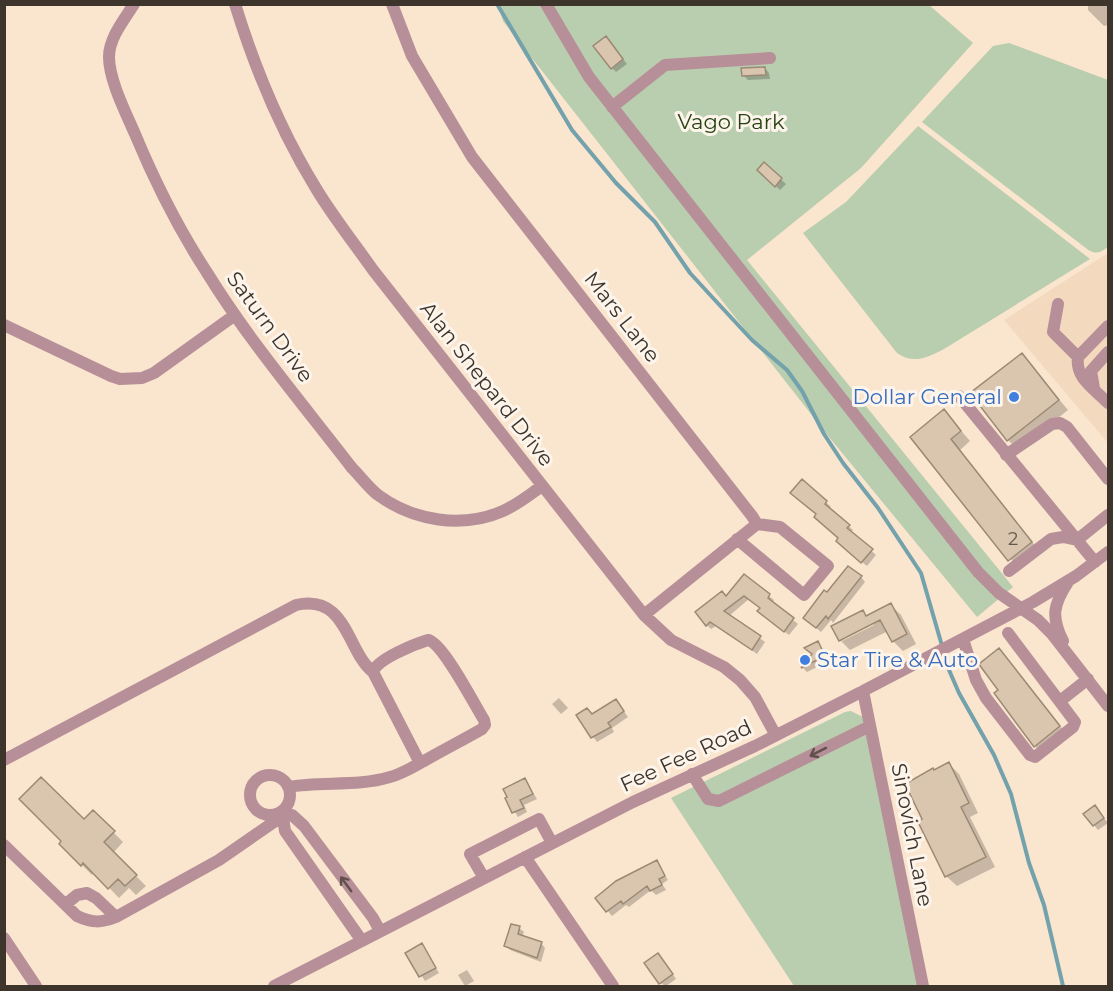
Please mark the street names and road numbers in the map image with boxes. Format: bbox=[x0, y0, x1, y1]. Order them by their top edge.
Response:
street label: Saturn Drive bbox=[222, 266, 319, 387]
street label: Mars Lane bbox=[579, 266, 666, 367]
street label: Alan Shepard Drive bbox=[415, 296, 559, 471]
street label: Fee Fee Road bbox=[616, 714, 756, 797]
street label: Sinovich Lane bbox=[886, 761, 939, 909]

